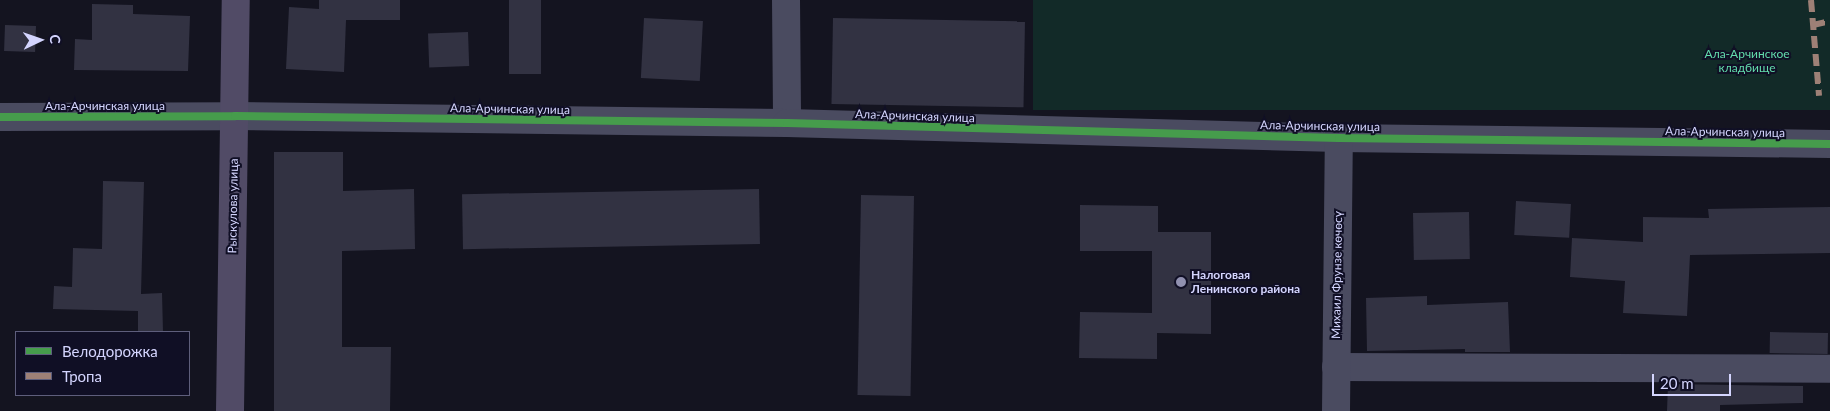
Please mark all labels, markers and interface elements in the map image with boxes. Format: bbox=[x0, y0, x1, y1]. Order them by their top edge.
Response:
north arrow bbox=[15, 15, 65, 65]
text: С bbox=[47, 34, 64, 44]
park label: Ала-Арчинское кладбище bbox=[1704, 47, 1790, 75]
street label: Ала-Арчинская улица bbox=[45, 99, 165, 113]
street label: Ала-Арчинская улица bbox=[450, 101, 570, 117]
street label: Ала-Арчинская улица bbox=[855, 107, 975, 125]
street label: Ала-Арчинская улица bbox=[1260, 118, 1380, 134]
street label: Ала-Арчинская улица bbox=[1665, 124, 1785, 140]
street label: Рыскулова улица bbox=[225, 158, 241, 254]
street label: Михаил Фрунзе көчөсү bbox=[1329, 211, 1345, 339]
place label: Налоговая Ленинского района bbox=[1191, 268, 1300, 296]
marker: Налоговая Ленинского района bbox=[1175, 276, 1187, 288]
legend bbox=[15, 331, 190, 396]
text: Велодорожка bbox=[62, 342, 158, 360]
scale bar bbox=[1655, 364, 1734, 396]
text: Тропа bbox=[62, 367, 102, 385]
text: 20 m bbox=[1660, 374, 1694, 392]

